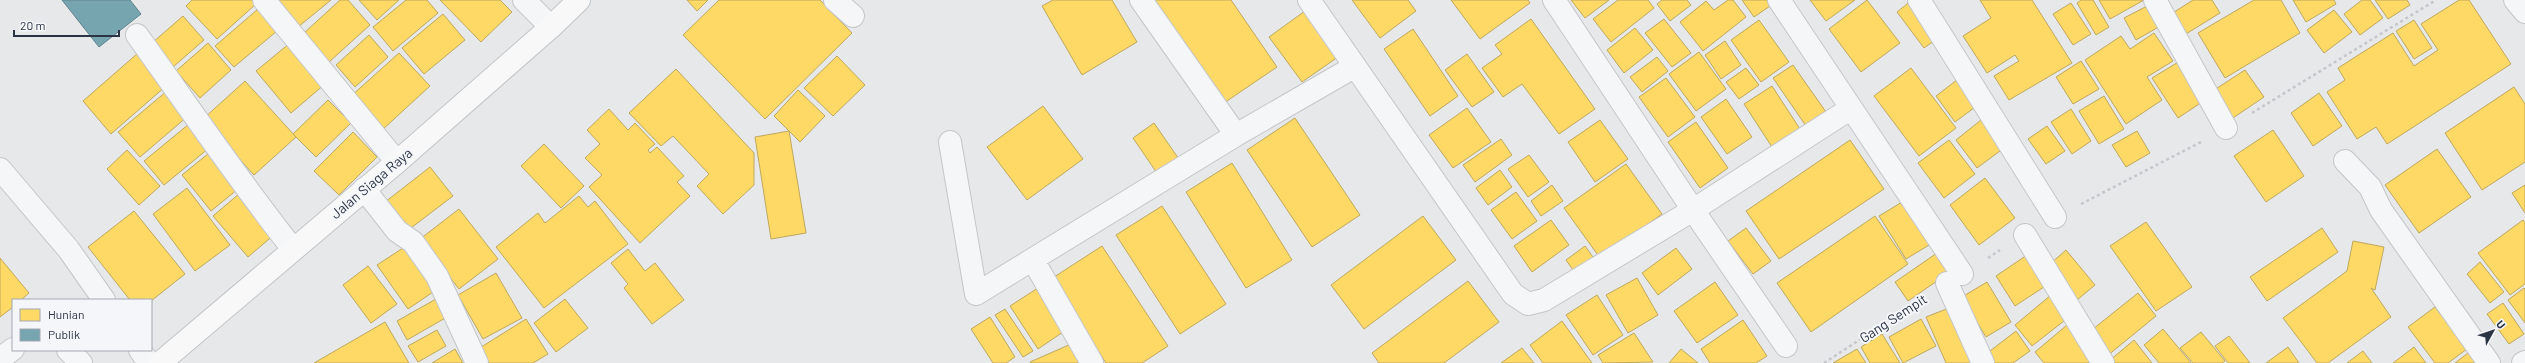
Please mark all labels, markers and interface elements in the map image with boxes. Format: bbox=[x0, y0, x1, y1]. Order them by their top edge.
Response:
scale bar bbox=[14, 12, 119, 38]
text: 20 m bbox=[20, 18, 46, 32]
street label: Jalan Siaga Raya bbox=[327, 144, 415, 222]
street label: Gang Sempit bbox=[1856, 290, 1930, 346]
legend bbox=[12, 299, 152, 351]
text: Hunian bbox=[48, 307, 84, 321]
north arrow bbox=[2473, 311, 2513, 351]
text: U bbox=[2494, 317, 2508, 331]
text: Publik bbox=[48, 327, 80, 341]

